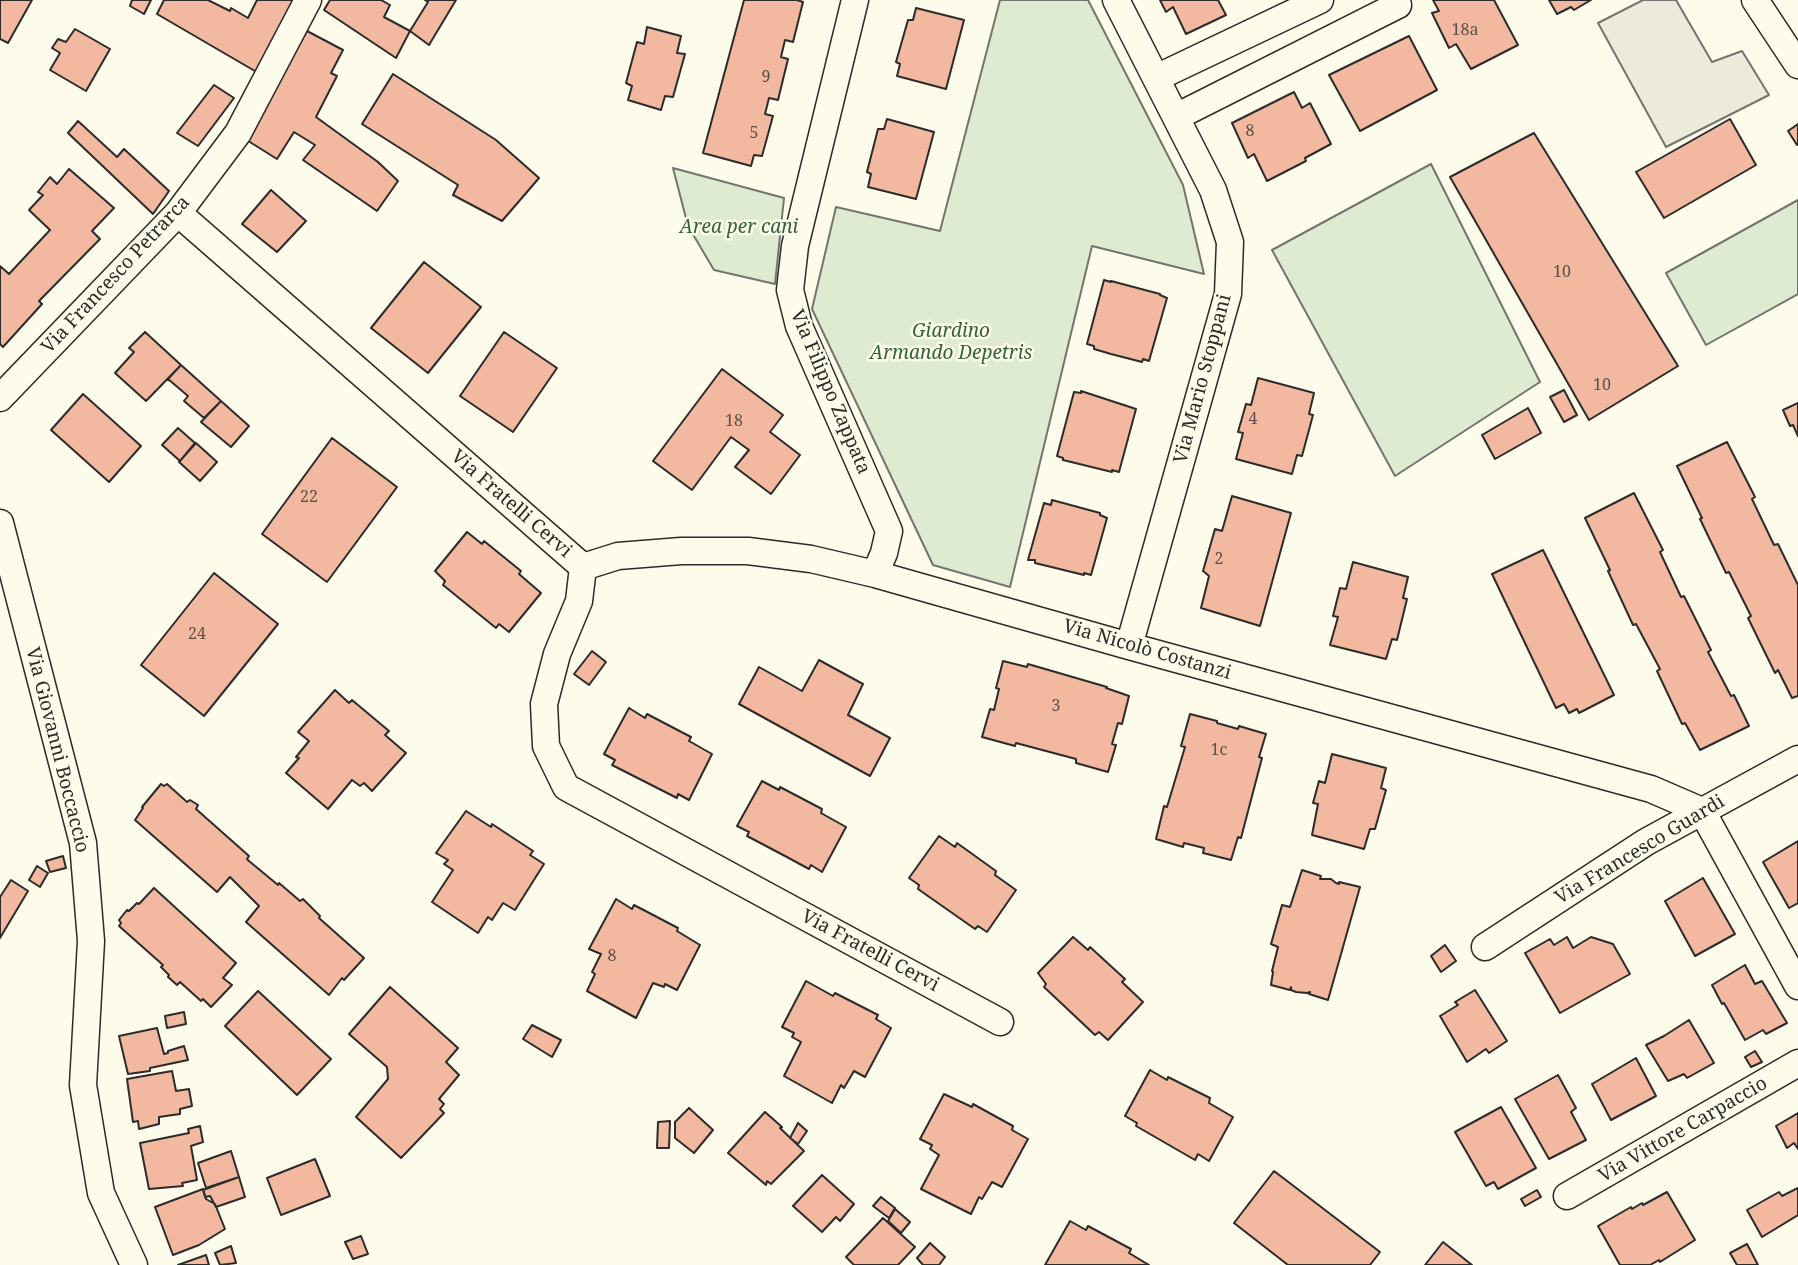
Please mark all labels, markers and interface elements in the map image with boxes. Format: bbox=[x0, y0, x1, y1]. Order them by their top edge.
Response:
house number: 18a bbox=[1452, 20, 1478, 40]
house number: 9 bbox=[762, 67, 770, 87]
house number: 8 bbox=[1246, 121, 1254, 141]
house number: 5 bbox=[750, 123, 758, 143]
street label: Via Francesco Petrarca bbox=[37, 191, 195, 359]
park label: Area per cani bbox=[680, 217, 798, 239]
house number: 10 bbox=[1553, 262, 1571, 282]
street label: Via Mario Stoppani bbox=[1169, 292, 1237, 466]
street label: Via Filippo Zappata bbox=[785, 306, 875, 478]
park label: Giardino Armando Depetris bbox=[870, 321, 1032, 365]
house number: 10 bbox=[1593, 375, 1611, 395]
house number: 4 bbox=[1249, 409, 1257, 429]
house number: 18 bbox=[725, 411, 743, 431]
street label: Via Fratelli Cervi bbox=[446, 445, 576, 563]
house number: 22 bbox=[300, 487, 318, 507]
house number: 2 bbox=[1215, 549, 1223, 569]
street label: Via Nicolò Costanzi bbox=[1060, 615, 1234, 685]
house number: 24 bbox=[188, 624, 206, 644]
street label: Via Giovanni Boccaccio bbox=[20, 645, 94, 855]
house number: 3 bbox=[1052, 696, 1060, 716]
house number: 1c bbox=[1211, 740, 1227, 760]
street label: Via Francesco Guardi bbox=[1551, 790, 1729, 910]
street label: Via Fratelli Cervi bbox=[797, 905, 943, 997]
house number: 8 bbox=[608, 946, 616, 966]
street label: Via Vittore Carpaccio bbox=[1594, 1072, 1772, 1188]

